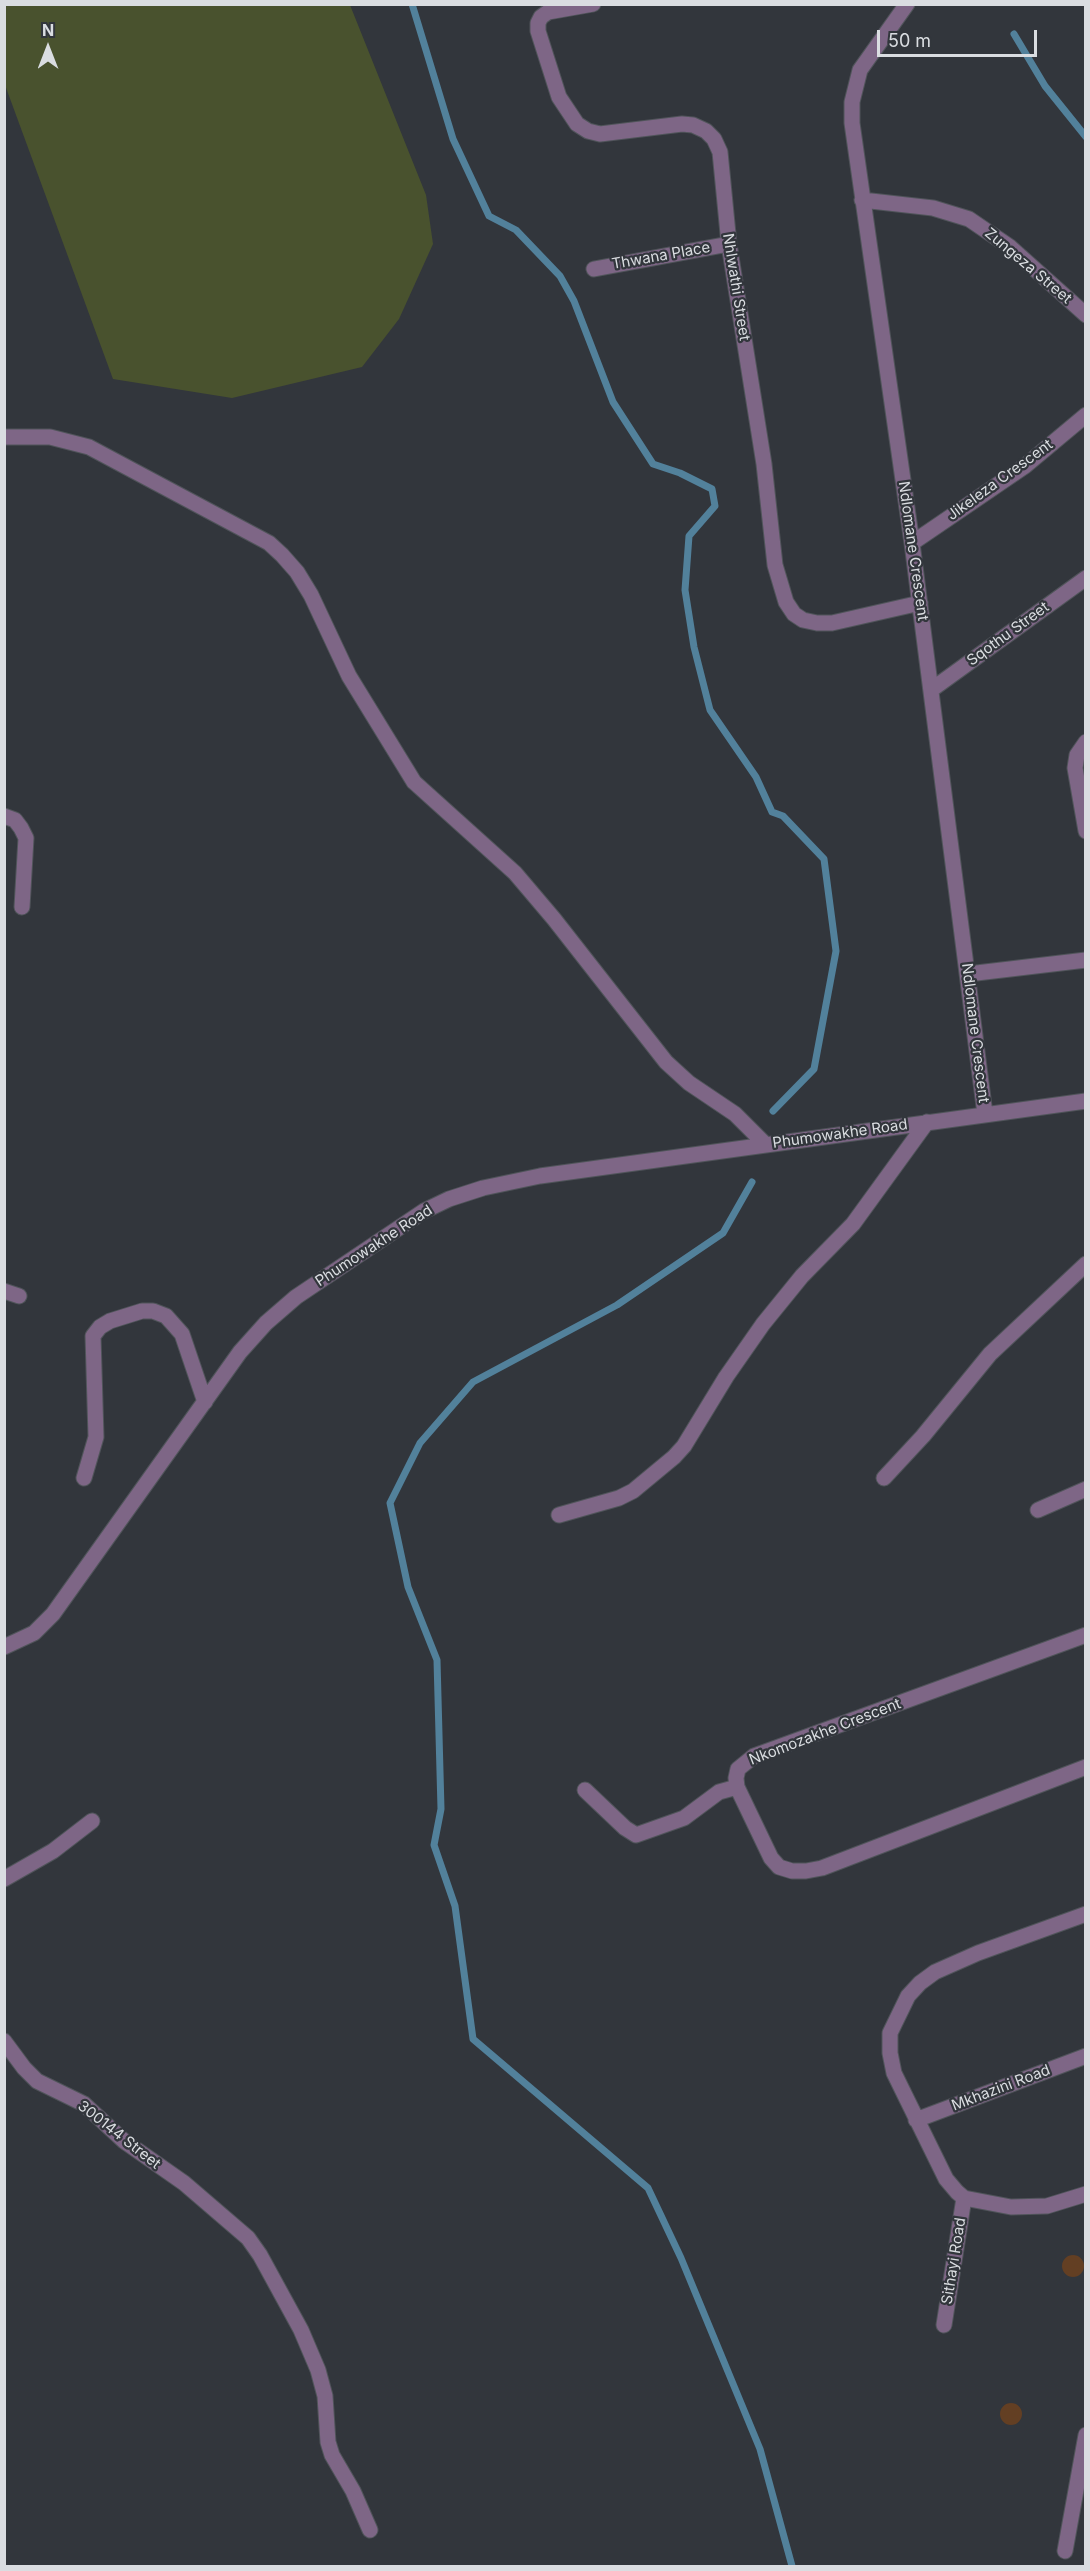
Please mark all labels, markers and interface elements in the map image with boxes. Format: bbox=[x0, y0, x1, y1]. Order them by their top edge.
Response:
north arrow bbox=[18, 18, 78, 78]
scale bar bbox=[880, 18, 1040, 56]
text: N bbox=[42, 20, 54, 40]
text: 50 m bbox=[888, 30, 931, 51]
street label: Zungeza Street bbox=[981, 224, 1075, 308]
street label: Nhlwathi Street bbox=[719, 232, 753, 342]
street label: Thwana Place bbox=[610, 238, 712, 274]
street label: Jikeleza Crescent bbox=[944, 436, 1056, 524]
street label: Ndlomane Crescent bbox=[894, 480, 932, 622]
street label: Sqothu Street bbox=[963, 598, 1053, 670]
street label: Ndlomane Crescent bbox=[957, 962, 993, 1104]
street label: Phumowakhe Road bbox=[771, 1116, 909, 1152]
street label: Phumowakhe Road bbox=[312, 1201, 436, 1291]
street label: Nkomozakhe Crescent bbox=[747, 1695, 903, 1769]
street label: Mkhazini Road bbox=[949, 2061, 1053, 2115]
street label: 300144 Street bbox=[74, 2097, 164, 2173]
street label: Sithayi Road bbox=[938, 2216, 970, 2306]

